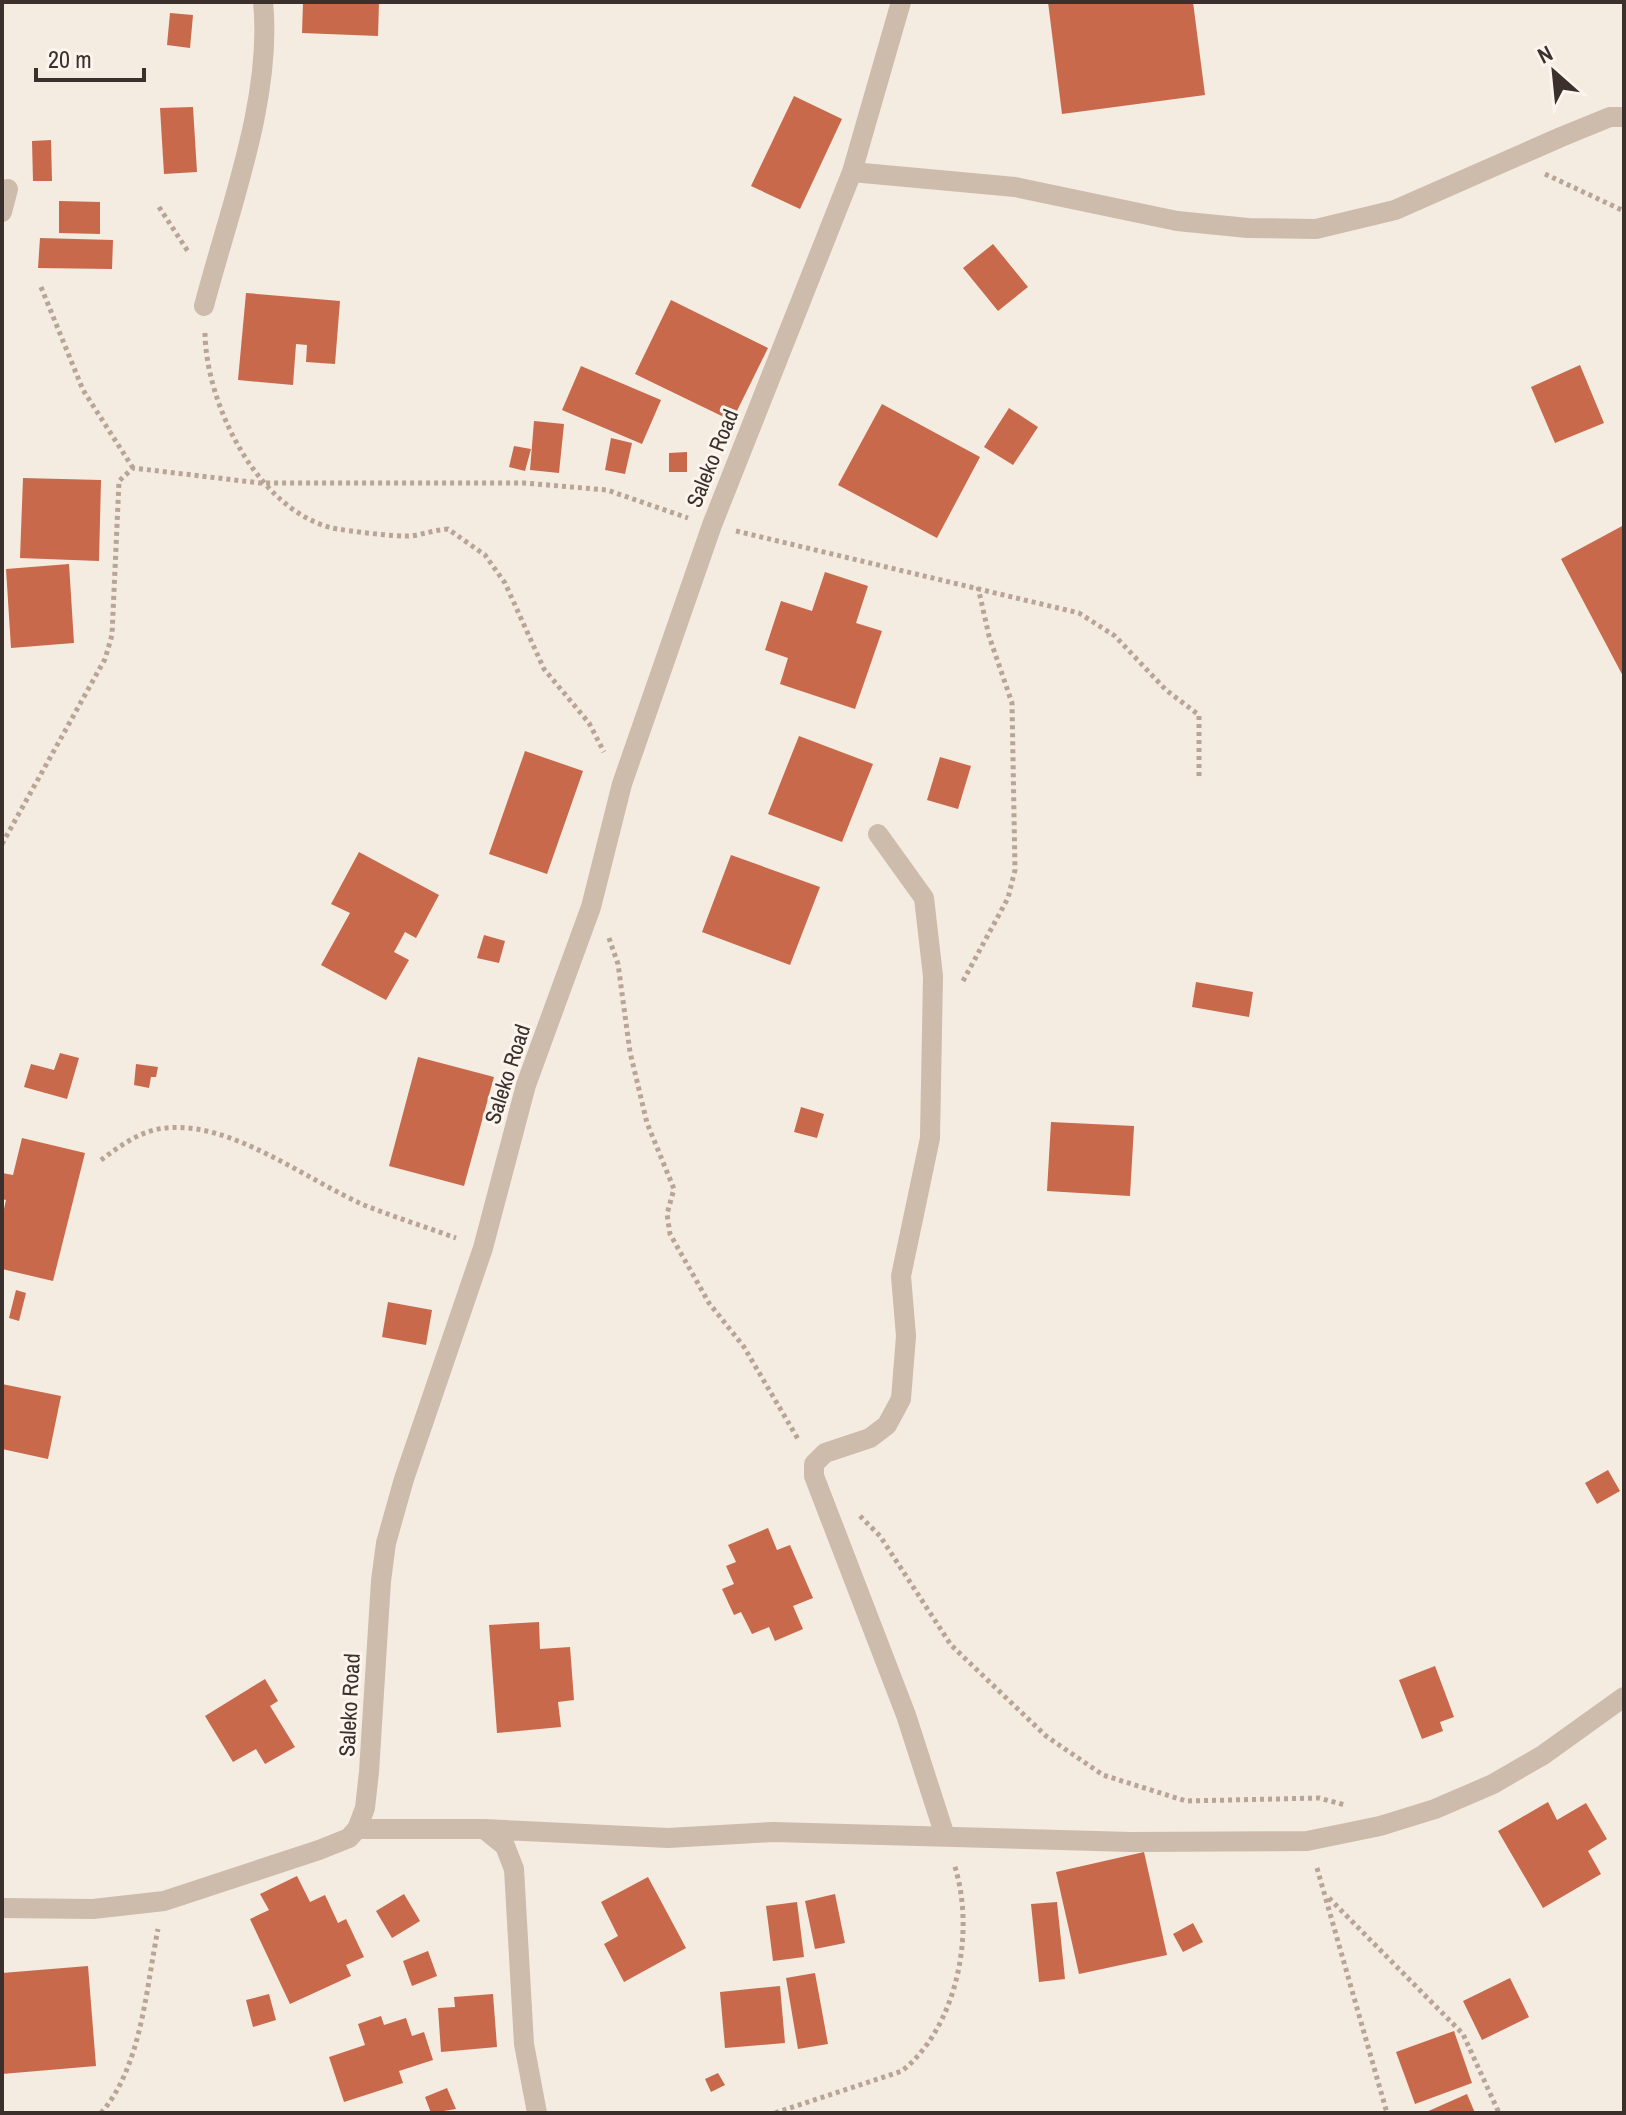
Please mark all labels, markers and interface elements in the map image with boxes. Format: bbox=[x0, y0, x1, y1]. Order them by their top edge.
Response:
scale bar bbox=[36, 32, 144, 82]
north arrow bbox=[1514, 32, 1594, 112]
text: N bbox=[1532, 38, 1558, 71]
text: 20 m bbox=[48, 43, 92, 75]
street label: Saleko Road bbox=[679, 404, 745, 512]
street label: Saleko Road bbox=[477, 1020, 537, 1128]
street label: Saleko Road bbox=[331, 1653, 367, 1757]

